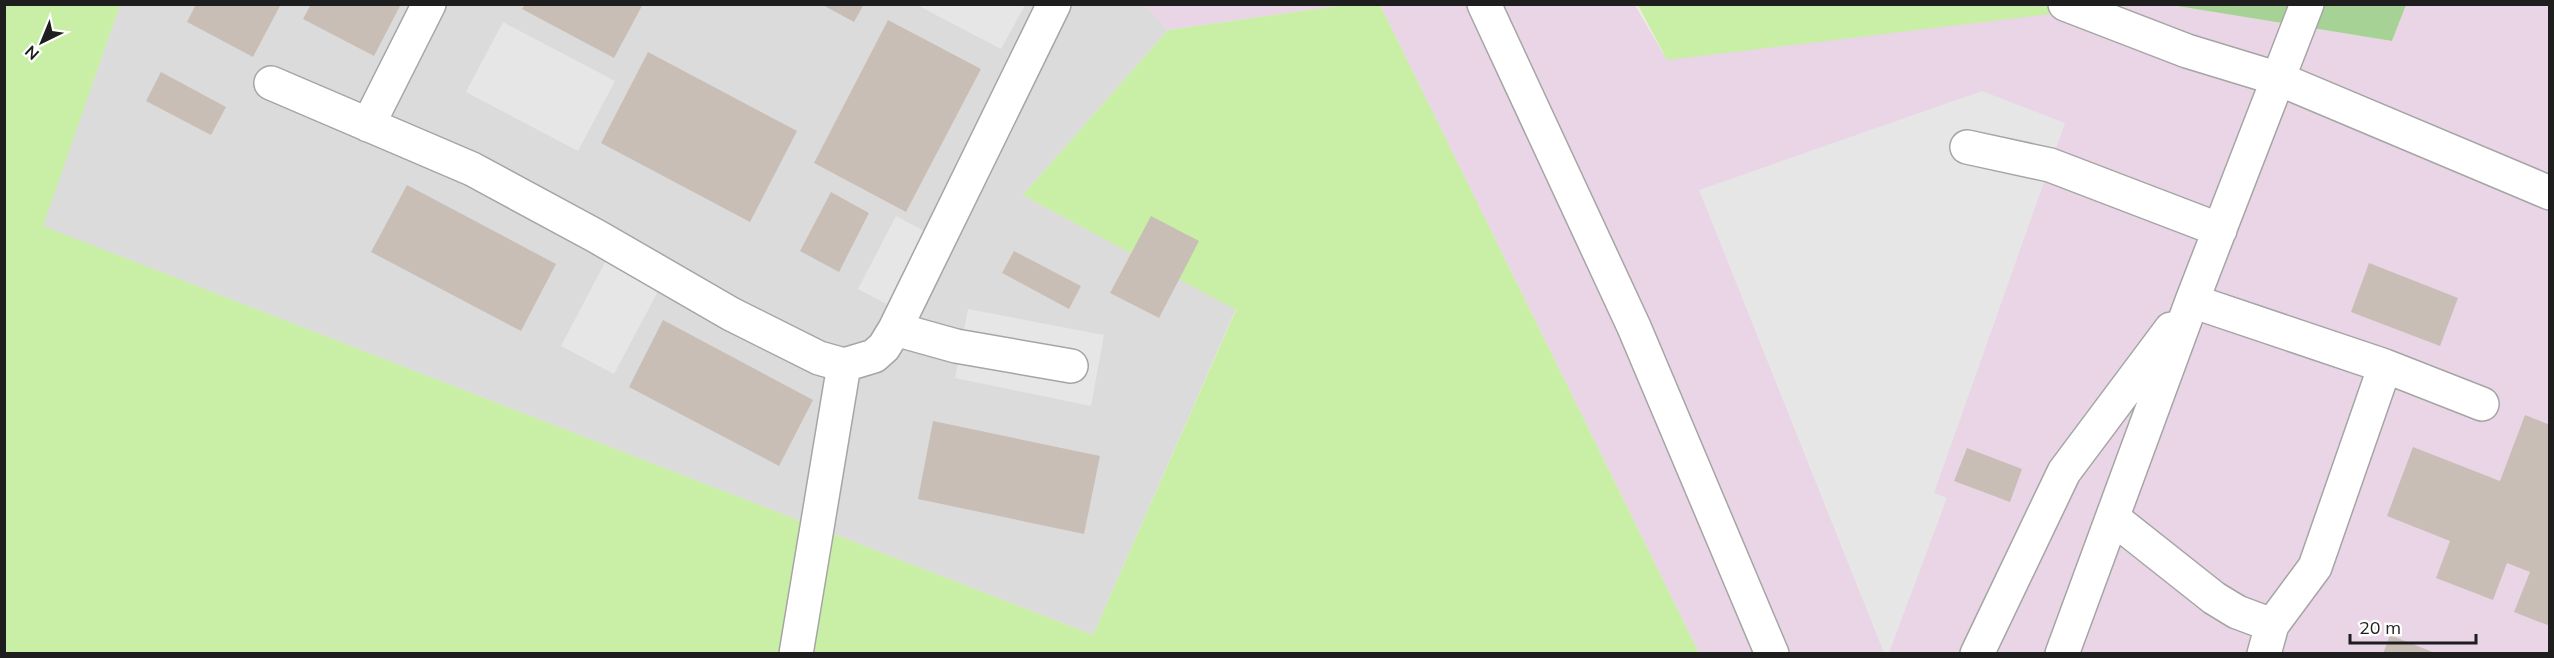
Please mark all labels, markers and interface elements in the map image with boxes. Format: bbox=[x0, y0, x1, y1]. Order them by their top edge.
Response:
north arrow bbox=[12, 12, 72, 72]
text: N bbox=[21, 42, 43, 64]
scale bar bbox=[2350, 607, 2476, 645]
text: 20 m bbox=[2359, 616, 2401, 639]

